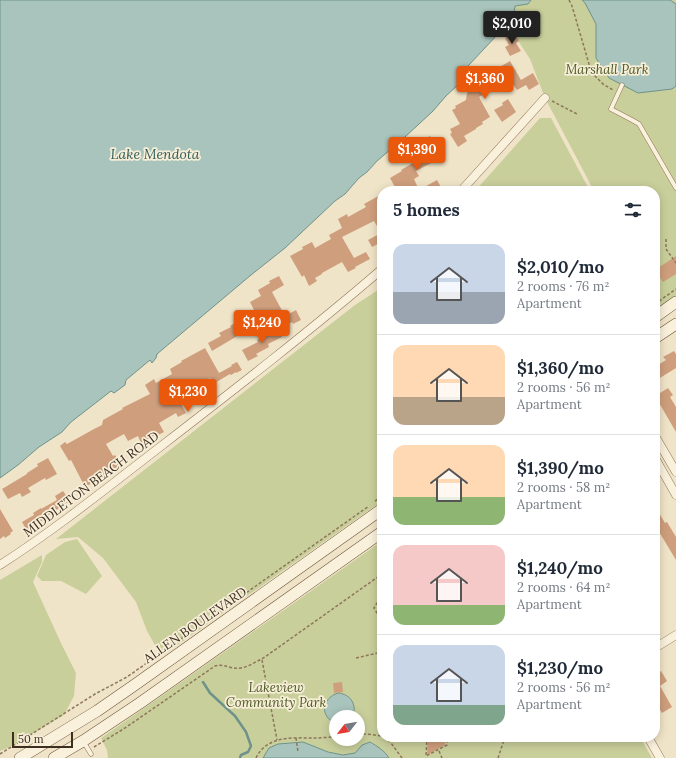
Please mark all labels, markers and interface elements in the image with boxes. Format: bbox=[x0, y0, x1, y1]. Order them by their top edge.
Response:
pin: $2,010 bbox=[479, 11, 545, 45]
text: $2,010 bbox=[492, 15, 532, 32]
park label: Marshall Park bbox=[566, 61, 649, 78]
pin: $1,360 bbox=[452, 66, 518, 100]
text: $1,360 bbox=[465, 70, 505, 87]
pin: $1,390 bbox=[384, 137, 450, 171]
text: $1,390 bbox=[397, 141, 437, 158]
water label: Lake Mendota bbox=[110, 145, 200, 163]
text: 5 homes bbox=[393, 199, 460, 221]
icon: filters bbox=[622, 199, 644, 221]
text: $2,010/mo bbox=[517, 256, 604, 278]
icon: home bbox=[425, 260, 473, 308]
text: 2 rooms · 76 m² bbox=[517, 278, 609, 295]
text: Apartment bbox=[517, 295, 582, 312]
pin: $1,240 bbox=[229, 310, 295, 344]
text: $1,240 bbox=[243, 314, 281, 331]
text: $1,360/mo bbox=[517, 357, 604, 379]
icon: home bbox=[425, 361, 473, 409]
pin: $1,230 bbox=[155, 379, 221, 413]
text: 2 rooms · 56 m² bbox=[517, 379, 611, 396]
text: $1,230 bbox=[169, 383, 207, 400]
text: Apartment bbox=[517, 396, 582, 413]
street label: MIDDLETON BEACH ROAD bbox=[20, 427, 163, 541]
text: $1,390/mo bbox=[517, 457, 604, 479]
icon: home bbox=[425, 461, 473, 509]
text: 2 rooms · 58 m² bbox=[517, 479, 610, 496]
text: Apartment bbox=[517, 496, 582, 513]
text: $1,240/mo bbox=[517, 557, 603, 579]
icon: home bbox=[425, 561, 473, 609]
text: 2 rooms · 64 m² bbox=[517, 579, 610, 596]
street label: ALLEN BOULEVARD bbox=[139, 583, 250, 668]
text: Apartment bbox=[517, 596, 582, 613]
text: $1,230/mo bbox=[517, 657, 603, 679]
icon: home bbox=[425, 661, 473, 709]
park label: Lakeview Community Park bbox=[226, 679, 326, 711]
text: 2 rooms · 56 m² bbox=[517, 679, 611, 696]
text: Apartment bbox=[517, 696, 582, 713]
north arrow bbox=[329, 710, 365, 746]
map controls bbox=[329, 710, 365, 746]
scale bar bbox=[12, 730, 73, 749]
text: 50 m bbox=[18, 732, 44, 746]

